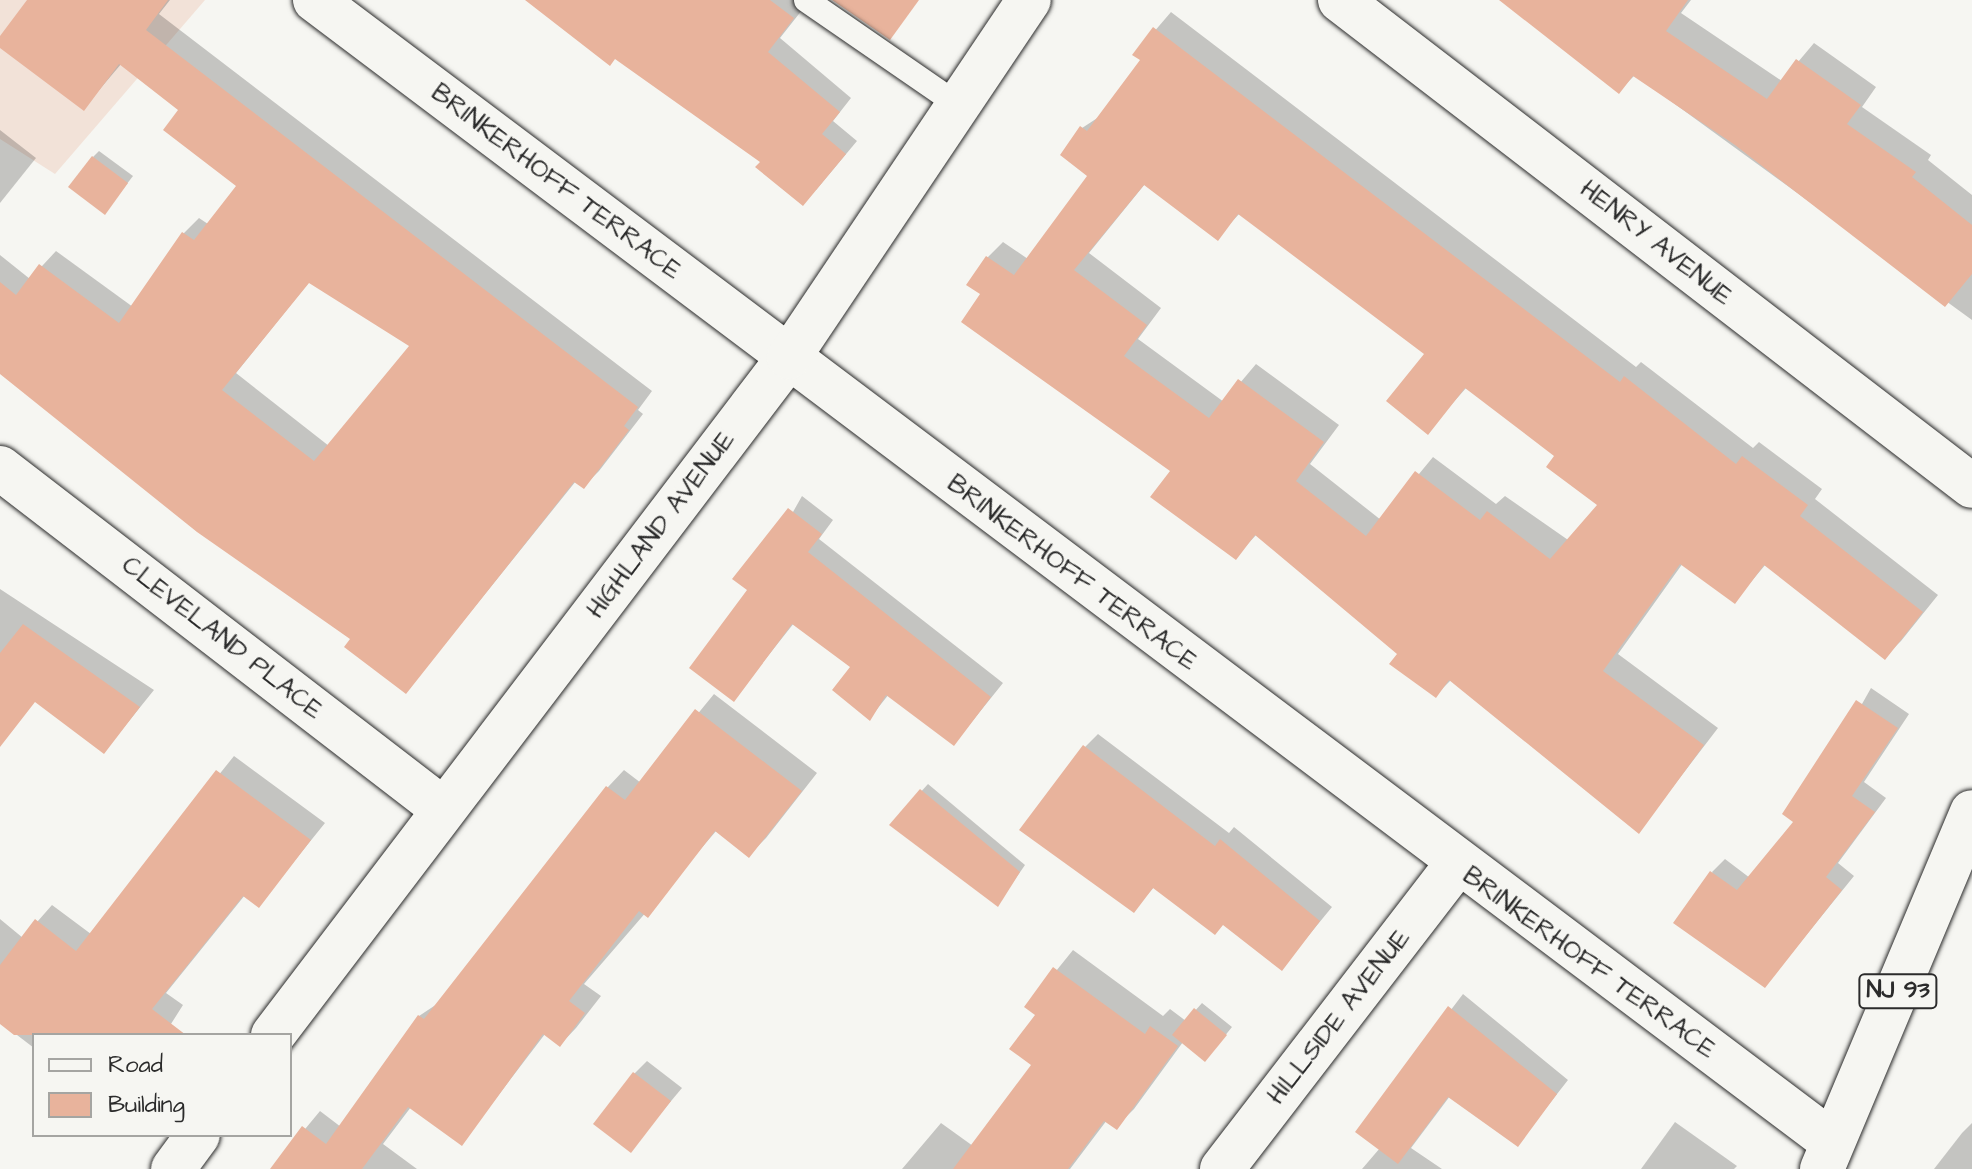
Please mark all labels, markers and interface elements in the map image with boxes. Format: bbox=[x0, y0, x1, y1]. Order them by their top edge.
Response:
street label: BRINKERHOFF TERRACE bbox=[425, 78, 687, 286]
street label: HENRY AVENUE bbox=[1574, 174, 1738, 312]
street label: HIGHLAND AVENUE bbox=[580, 425, 742, 625]
street label: BRINKERHOFF TERRACE bbox=[941, 469, 1203, 677]
street label: CLEVELAND PLACE bbox=[115, 550, 329, 726]
street label: BRINKERHOFF TERRACE bbox=[1456, 861, 1722, 1065]
street label: HILLSIDE AVENUE bbox=[1261, 923, 1417, 1111]
road number: NJ 93 bbox=[1858, 971, 1938, 1011]
legend bbox=[32, 1033, 292, 1137]
text: Road bbox=[108, 1048, 163, 1082]
text: Building bbox=[108, 1088, 185, 1122]

